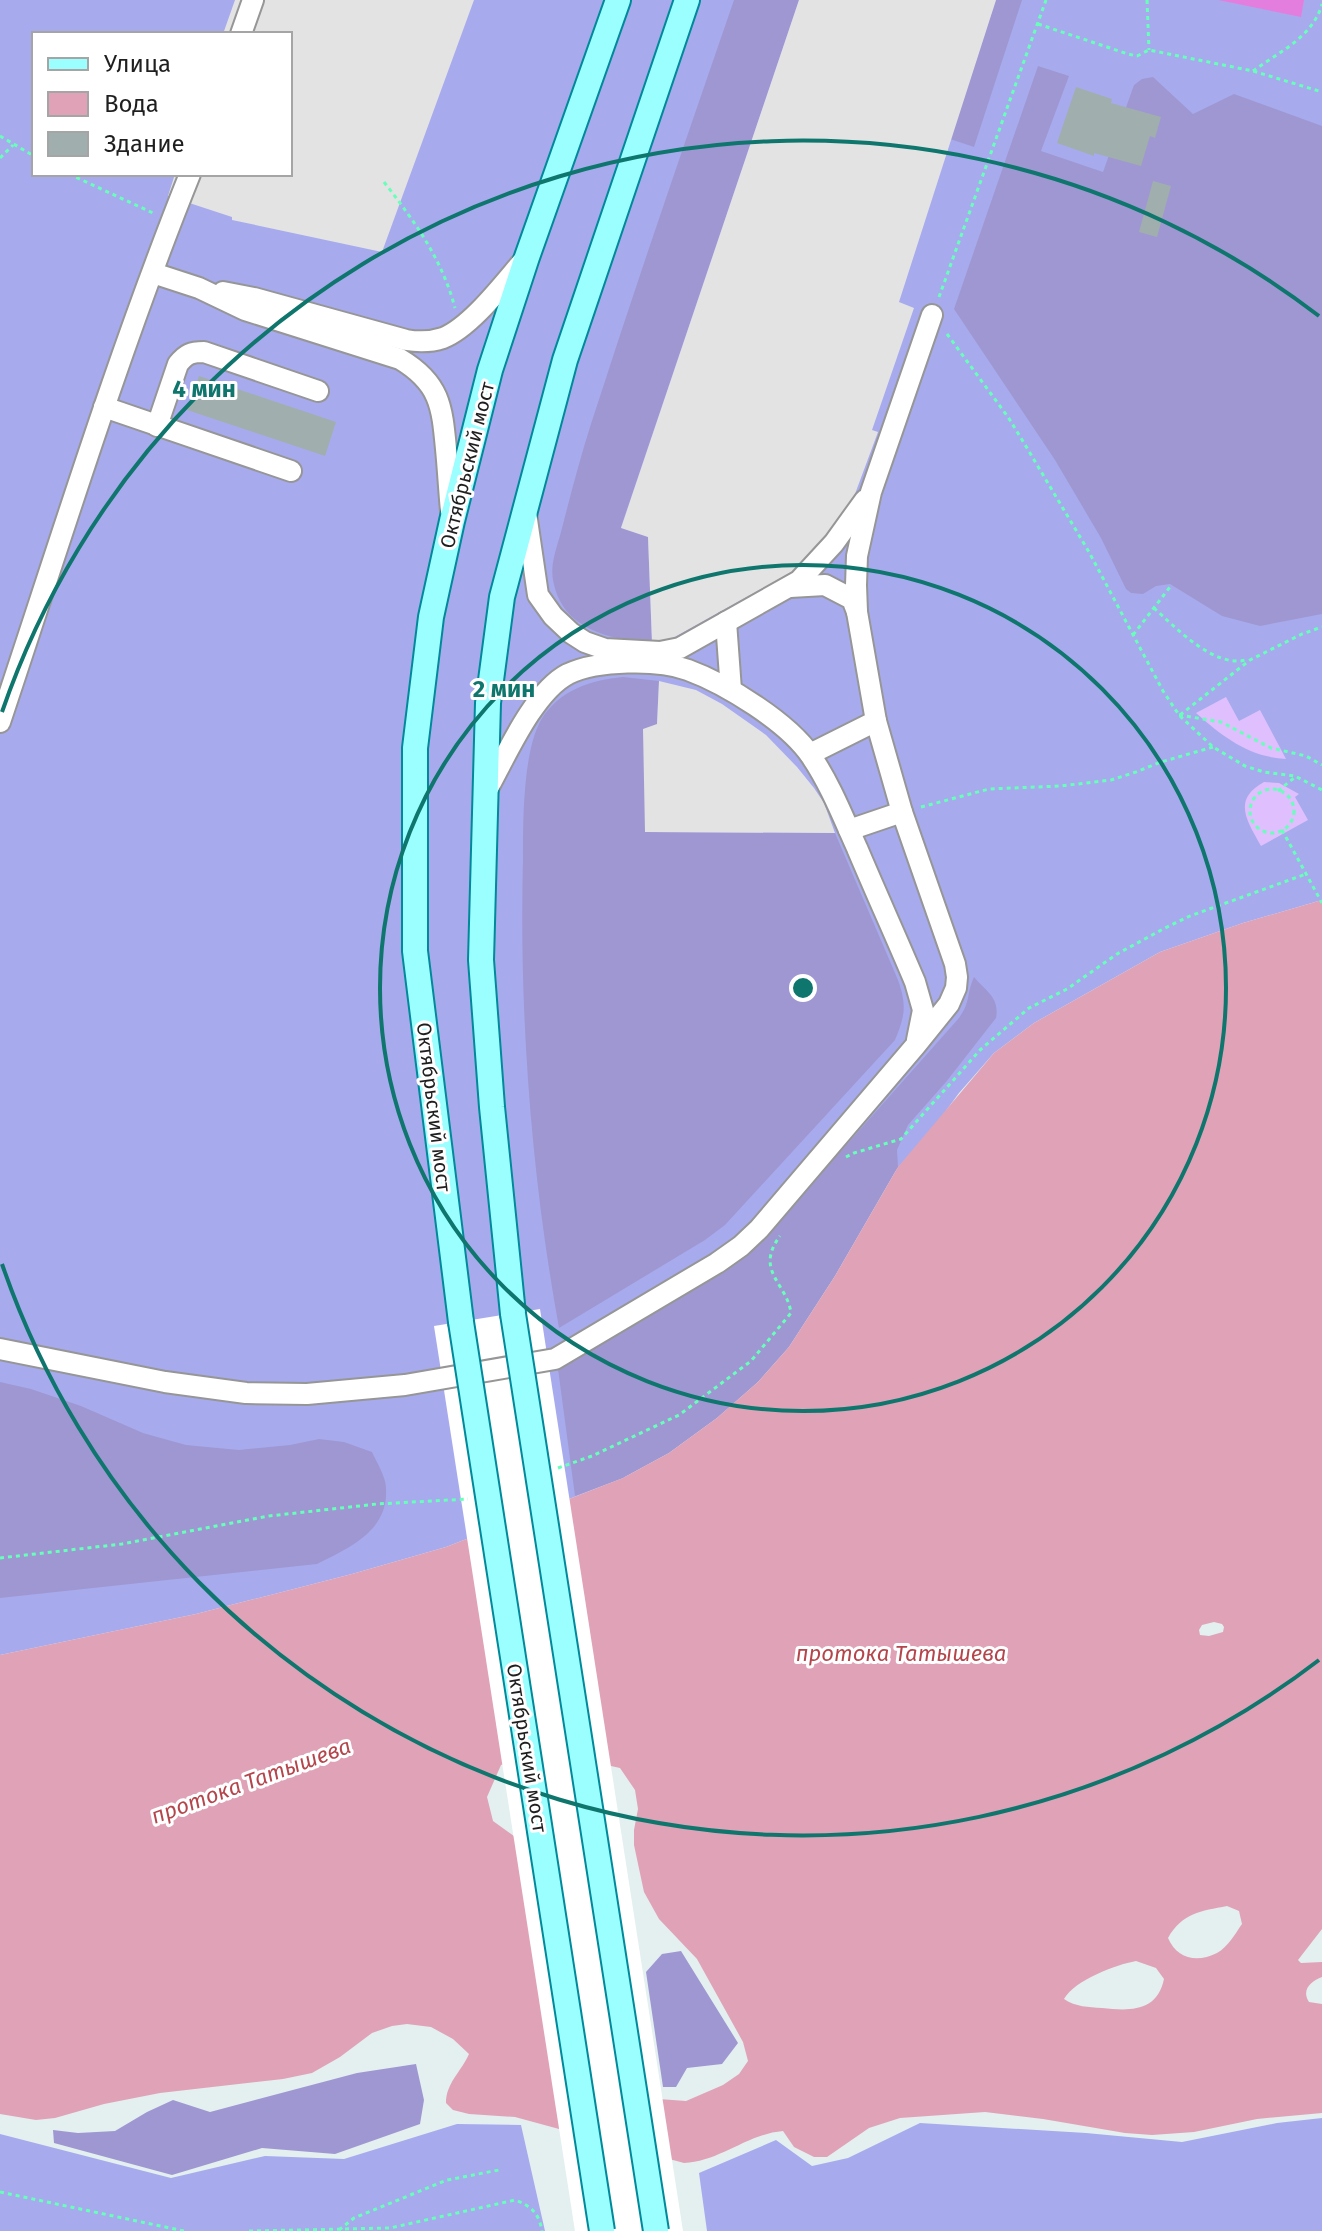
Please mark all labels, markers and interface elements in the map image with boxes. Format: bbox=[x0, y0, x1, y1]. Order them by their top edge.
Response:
legend bbox=[32, 32, 292, 176]
text: Улица bbox=[104, 50, 171, 78]
text: Вода bbox=[104, 90, 159, 118]
text: Здание bbox=[104, 130, 185, 158]
text: 4 мин bbox=[172, 375, 236, 403]
street label: Октябрьский мост bbox=[435, 378, 500, 551]
text: 2 мин bbox=[473, 675, 535, 703]
centre of rings bbox=[789, 974, 817, 1002]
street label: Октябрьский мост bbox=[412, 1021, 456, 1194]
water label: протока Татышева bbox=[796, 1640, 1006, 1667]
street label: Октябрьский мост bbox=[502, 1662, 552, 1835]
water label: протока Татышева bbox=[147, 1732, 355, 1830]

